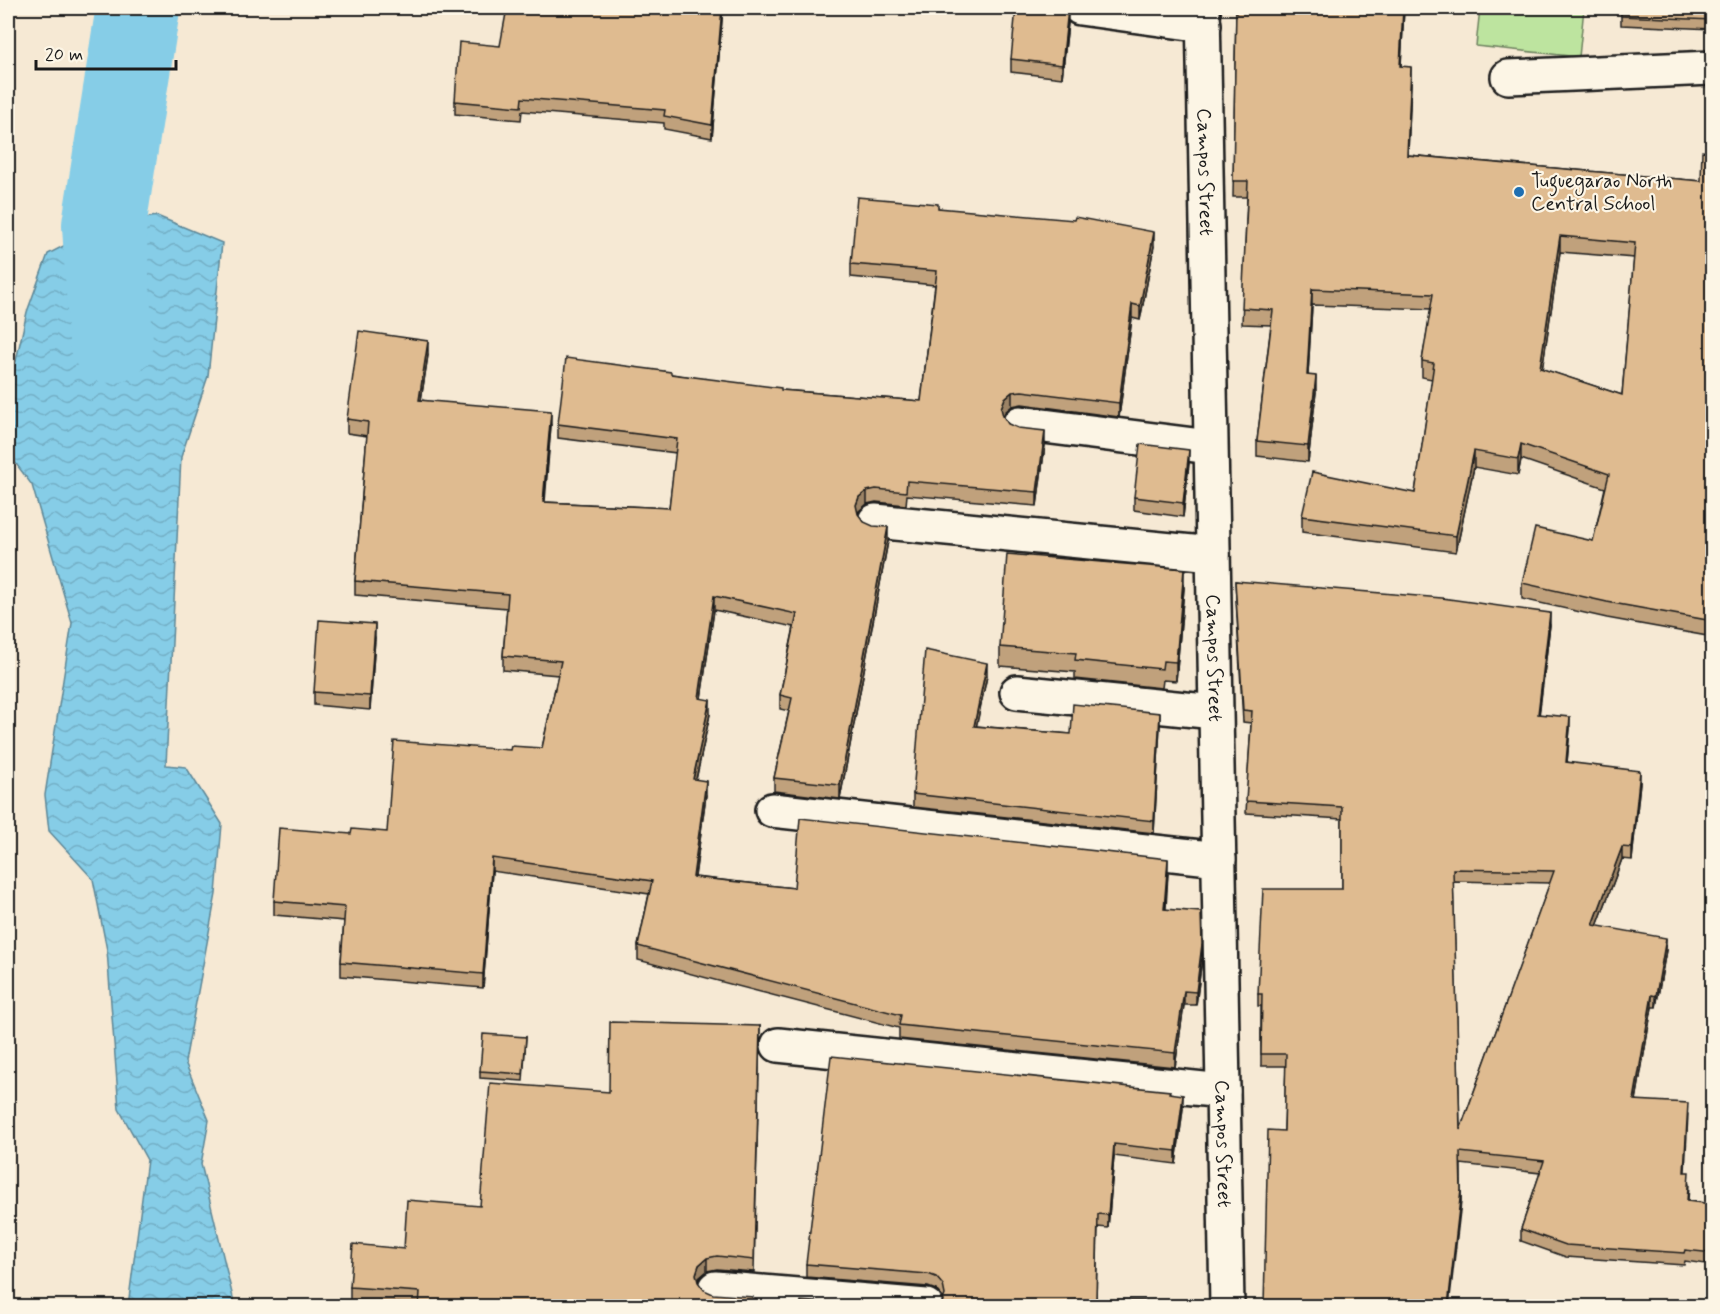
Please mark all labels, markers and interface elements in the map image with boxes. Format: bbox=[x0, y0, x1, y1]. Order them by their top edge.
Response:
scale bar bbox=[36, 33, 176, 71]
text: 20 m bbox=[45, 43, 83, 67]
street label: Campos Street bbox=[1190, 108, 1219, 236]
place label: Tuguegarao North Central School bbox=[1531, 168, 1672, 218]
marker: Tuguegarao North Central School bbox=[1512, 185, 1526, 199]
street label: Campos Street bbox=[1199, 594, 1228, 722]
street label: Campos Street bbox=[1208, 1080, 1237, 1208]

